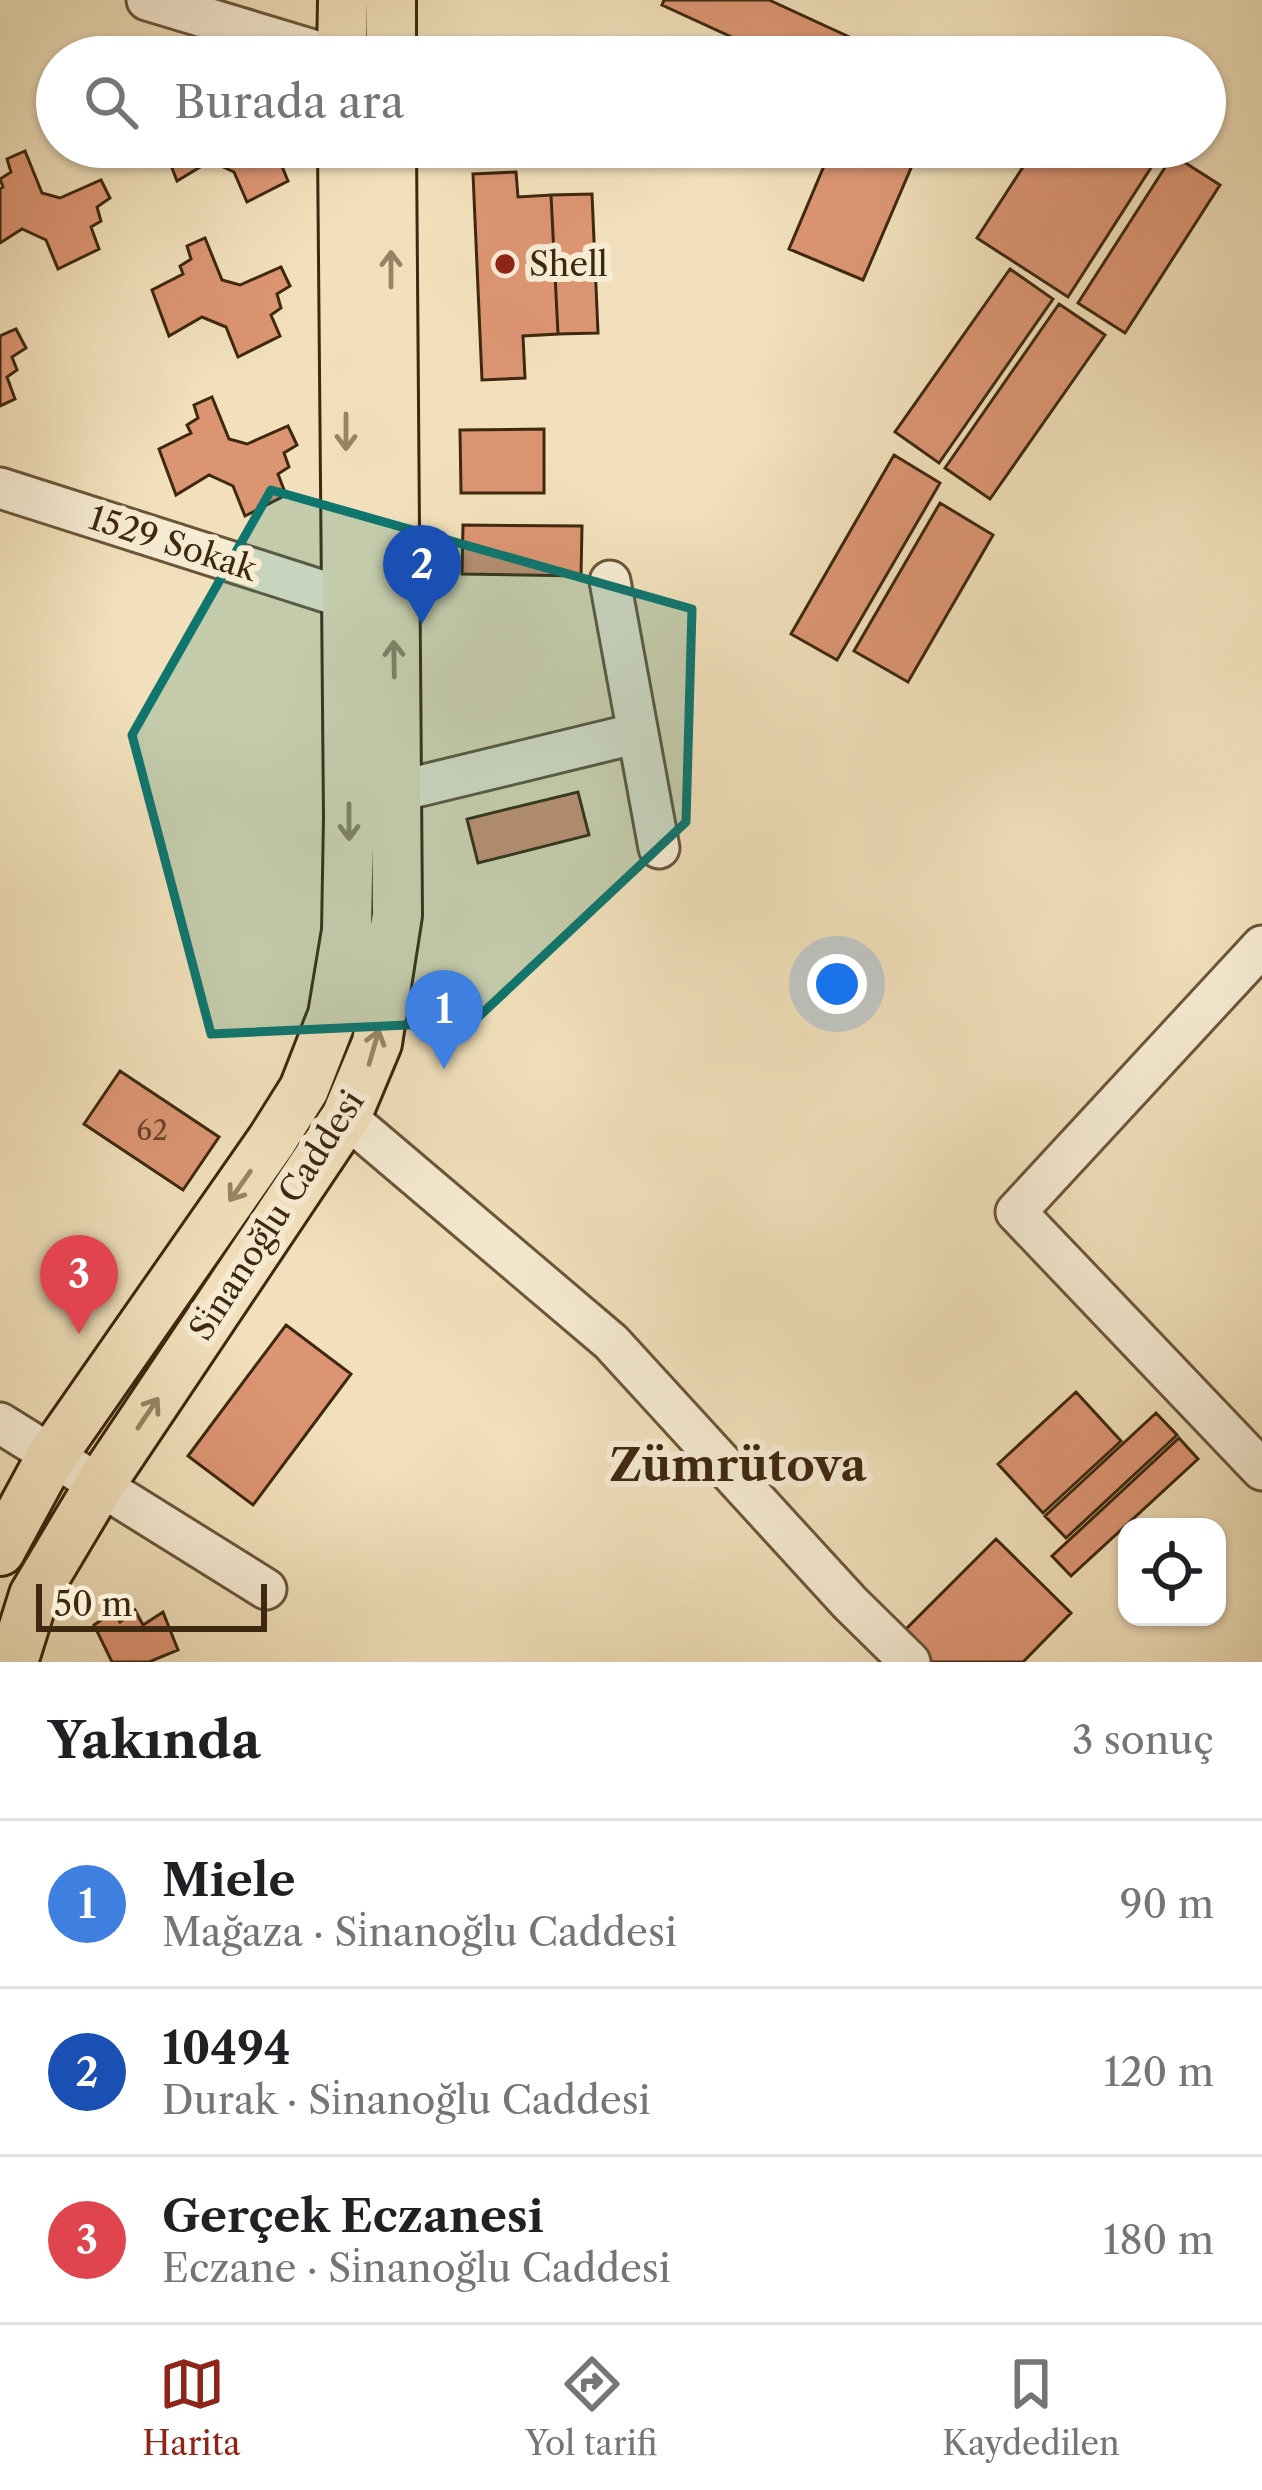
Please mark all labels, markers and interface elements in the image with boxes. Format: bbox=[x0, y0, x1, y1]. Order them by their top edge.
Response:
search box bbox=[36, 36, 1226, 168]
icon: search bbox=[78, 69, 144, 135]
text: Burada ara bbox=[174, 74, 404, 130]
place label: Shell bbox=[529, 244, 608, 285]
one-way arrow bbox=[380, 250, 402, 289]
marker: Shell bbox=[492, 251, 518, 277]
one-way arrow bbox=[335, 412, 357, 451]
street label: 1529 Sokak bbox=[84, 497, 264, 590]
pin: 2 bbox=[383, 525, 461, 624]
one-way arrow bbox=[383, 640, 405, 679]
one-way arrow bbox=[338, 802, 360, 841]
your location bbox=[807, 954, 867, 1014]
pin: 1 bbox=[405, 970, 483, 1069]
one-way arrow bbox=[365, 1029, 387, 1067]
street label: Si̇nanoğlu Caddesi bbox=[180, 1083, 373, 1348]
house number: 62 bbox=[136, 1114, 168, 1147]
one-way arrow bbox=[228, 1169, 253, 1202]
pin: 3 bbox=[40, 1235, 118, 1334]
one-way arrow bbox=[135, 1396, 160, 1430]
district label: Zümrütova bbox=[610, 1437, 867, 1493]
map controls bbox=[1118, 1518, 1226, 1626]
button: locate bbox=[1118, 1518, 1226, 1626]
scale bar bbox=[36, 1578, 267, 1631]
text: 50 m bbox=[54, 1584, 132, 1625]
text: Yakında bbox=[48, 1709, 261, 1771]
text: 3 sonuç bbox=[1072, 1716, 1214, 1764]
text: Miele bbox=[162, 1852, 295, 1908]
text: 1 bbox=[78, 1880, 96, 1928]
text: 90 m bbox=[1120, 1880, 1214, 1928]
text: Mağaza · Si̇nanoğlu Caddesi bbox=[162, 1908, 677, 1956]
text: 10494 bbox=[162, 2020, 291, 2076]
text: 2 bbox=[75, 2048, 99, 2096]
text: 120 m bbox=[1104, 2048, 1214, 2096]
text: Durak · Si̇nanoğlu Caddesi bbox=[162, 2076, 651, 2124]
text: Gerçek Eczanesi bbox=[162, 2188, 544, 2244]
text: 3 bbox=[76, 2216, 98, 2264]
text: 180 m bbox=[1103, 2216, 1214, 2264]
text: Eczane · Si̇nanoğlu Caddesi bbox=[162, 2244, 671, 2292]
tab: Harita bbox=[142, 2351, 241, 2464]
tab: Yol tarifi bbox=[525, 2351, 658, 2464]
tab: Kaydedilen bbox=[942, 2351, 1120, 2464]

